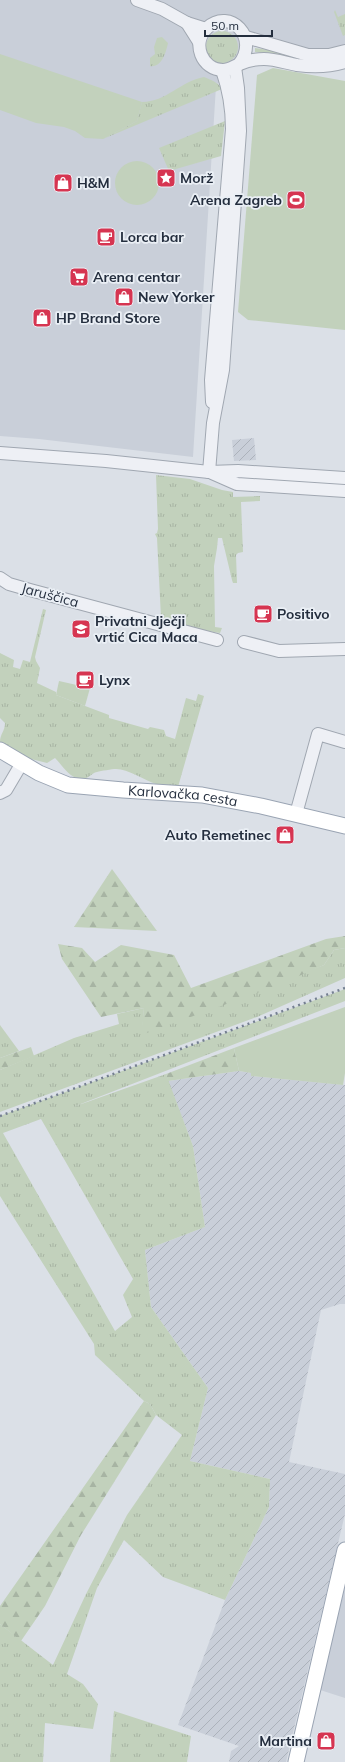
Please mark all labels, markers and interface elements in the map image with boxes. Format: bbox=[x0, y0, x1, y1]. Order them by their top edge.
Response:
scale bar bbox=[205, 12, 272, 38]
text: 50 m bbox=[211, 18, 239, 33]
place icon: Morž bbox=[155, 167, 177, 189]
place label: Morž bbox=[180, 169, 213, 187]
shop icon: H&M bbox=[52, 172, 74, 194]
place label: H&M bbox=[77, 174, 110, 192]
sports icon: Arena Zagreb bbox=[285, 189, 307, 211]
place label: Arena Zagreb bbox=[190, 191, 282, 209]
cafe icon: Lorca bar bbox=[95, 226, 117, 248]
place label: Lorca bar bbox=[120, 228, 184, 246]
supermarket icon: Arena centar bbox=[68, 266, 90, 288]
place label: Arena centar bbox=[93, 268, 181, 286]
shop icon: New Yorker bbox=[113, 286, 135, 308]
place label: New Yorker bbox=[138, 288, 215, 306]
shop icon: HP Brand Store bbox=[31, 307, 53, 329]
place label: HP Brand Store bbox=[56, 309, 161, 327]
street label: Jaruščica bbox=[19, 579, 81, 611]
cafe icon: Positivo bbox=[252, 603, 274, 625]
place label: Positivo bbox=[277, 605, 330, 623]
place label: Privatni dječji vrtić Cica Maca bbox=[94, 612, 198, 646]
school or university icon: Privatni dječji vrtić Cica Maca bbox=[70, 618, 92, 640]
cafe icon: Lynx bbox=[74, 669, 96, 691]
place label: Lynx bbox=[99, 671, 130, 689]
street label: Karlovačka cesta bbox=[127, 781, 239, 810]
shop icon: Auto Remetinec bbox=[274, 824, 296, 846]
place label: Auto Remetinec bbox=[165, 826, 271, 844]
shop icon: Martina bbox=[315, 1730, 337, 1752]
place label: Martina bbox=[259, 1732, 312, 1750]

